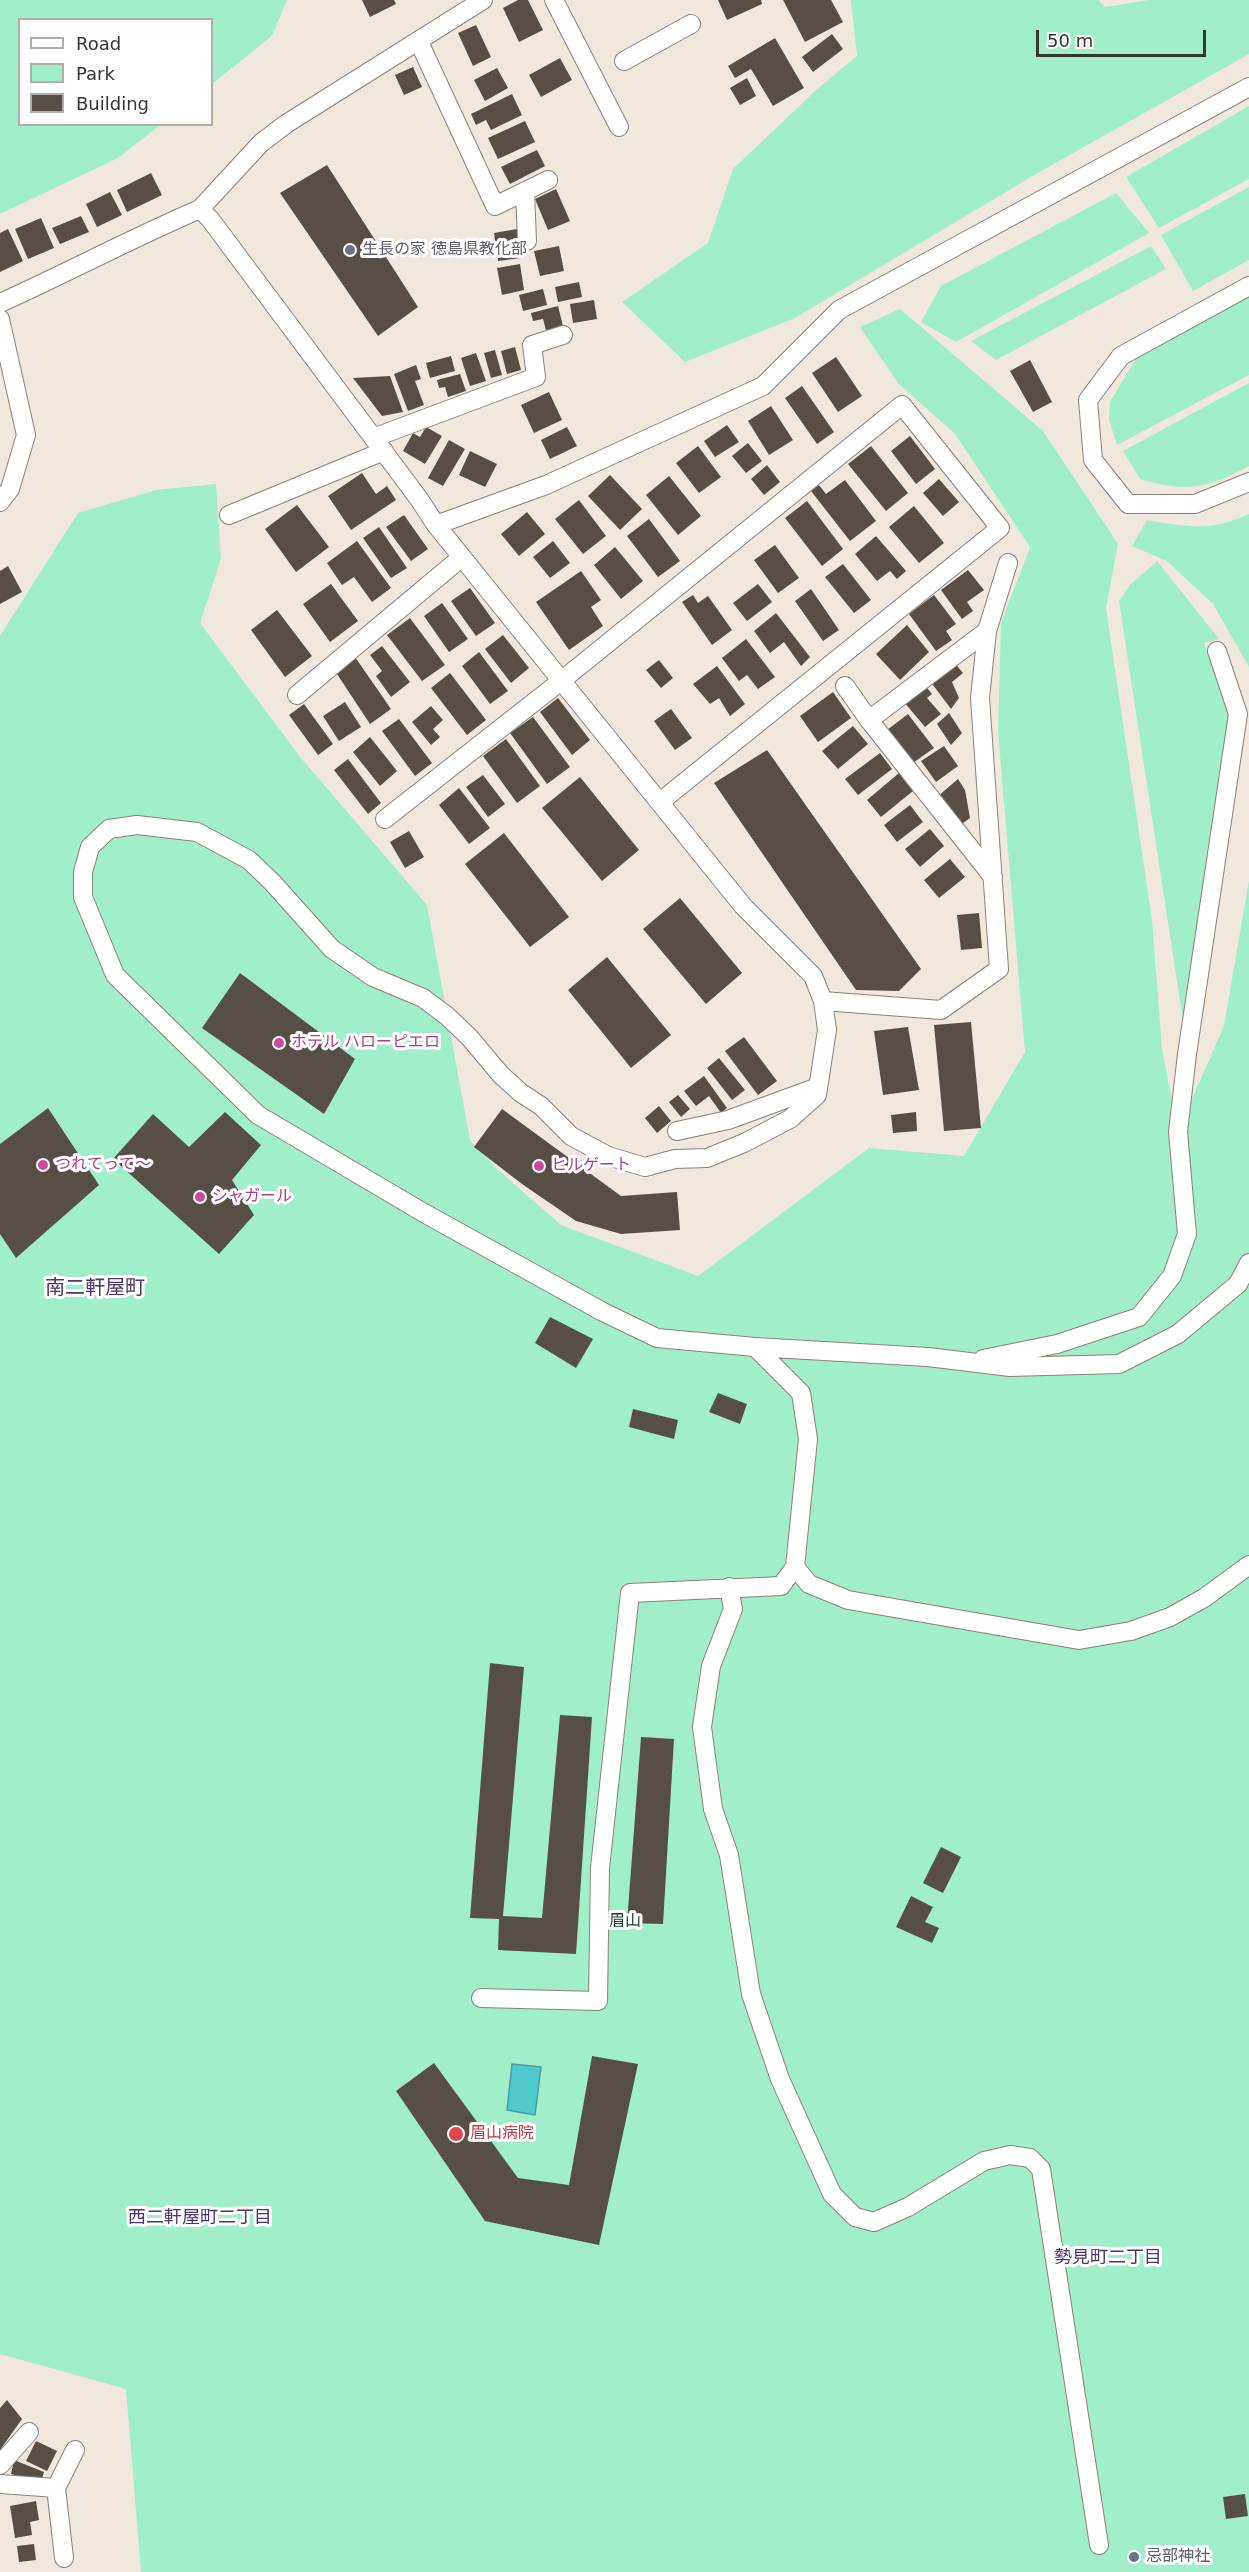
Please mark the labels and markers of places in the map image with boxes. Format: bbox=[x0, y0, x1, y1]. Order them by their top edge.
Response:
place label: 生長の家 徳島県教化部 bbox=[362, 240, 527, 260]
marker: 生長の家 徳島県教化部 bbox=[343, 243, 357, 257]
place label: ホテル ハローピエロ bbox=[291, 1033, 440, 1053]
marker: ホテル ハローピエロ bbox=[272, 1036, 286, 1050]
place label: つれてって～ bbox=[55, 1155, 151, 1175]
place label: ヒルゲート bbox=[551, 1156, 631, 1176]
marker: つれてって～ bbox=[36, 1158, 50, 1172]
marker: ヒルゲート bbox=[532, 1159, 546, 1173]
place label: シャガール bbox=[212, 1187, 292, 1207]
marker: シャガール bbox=[193, 1190, 207, 1204]
place label: 眉山病院 bbox=[470, 2124, 534, 2144]
marker: 眉山病院 bbox=[447, 2125, 465, 2143]
place label: 忌部神社 bbox=[1146, 2547, 1210, 2567]
marker: 忌部神社 bbox=[1127, 2550, 1141, 2564]

